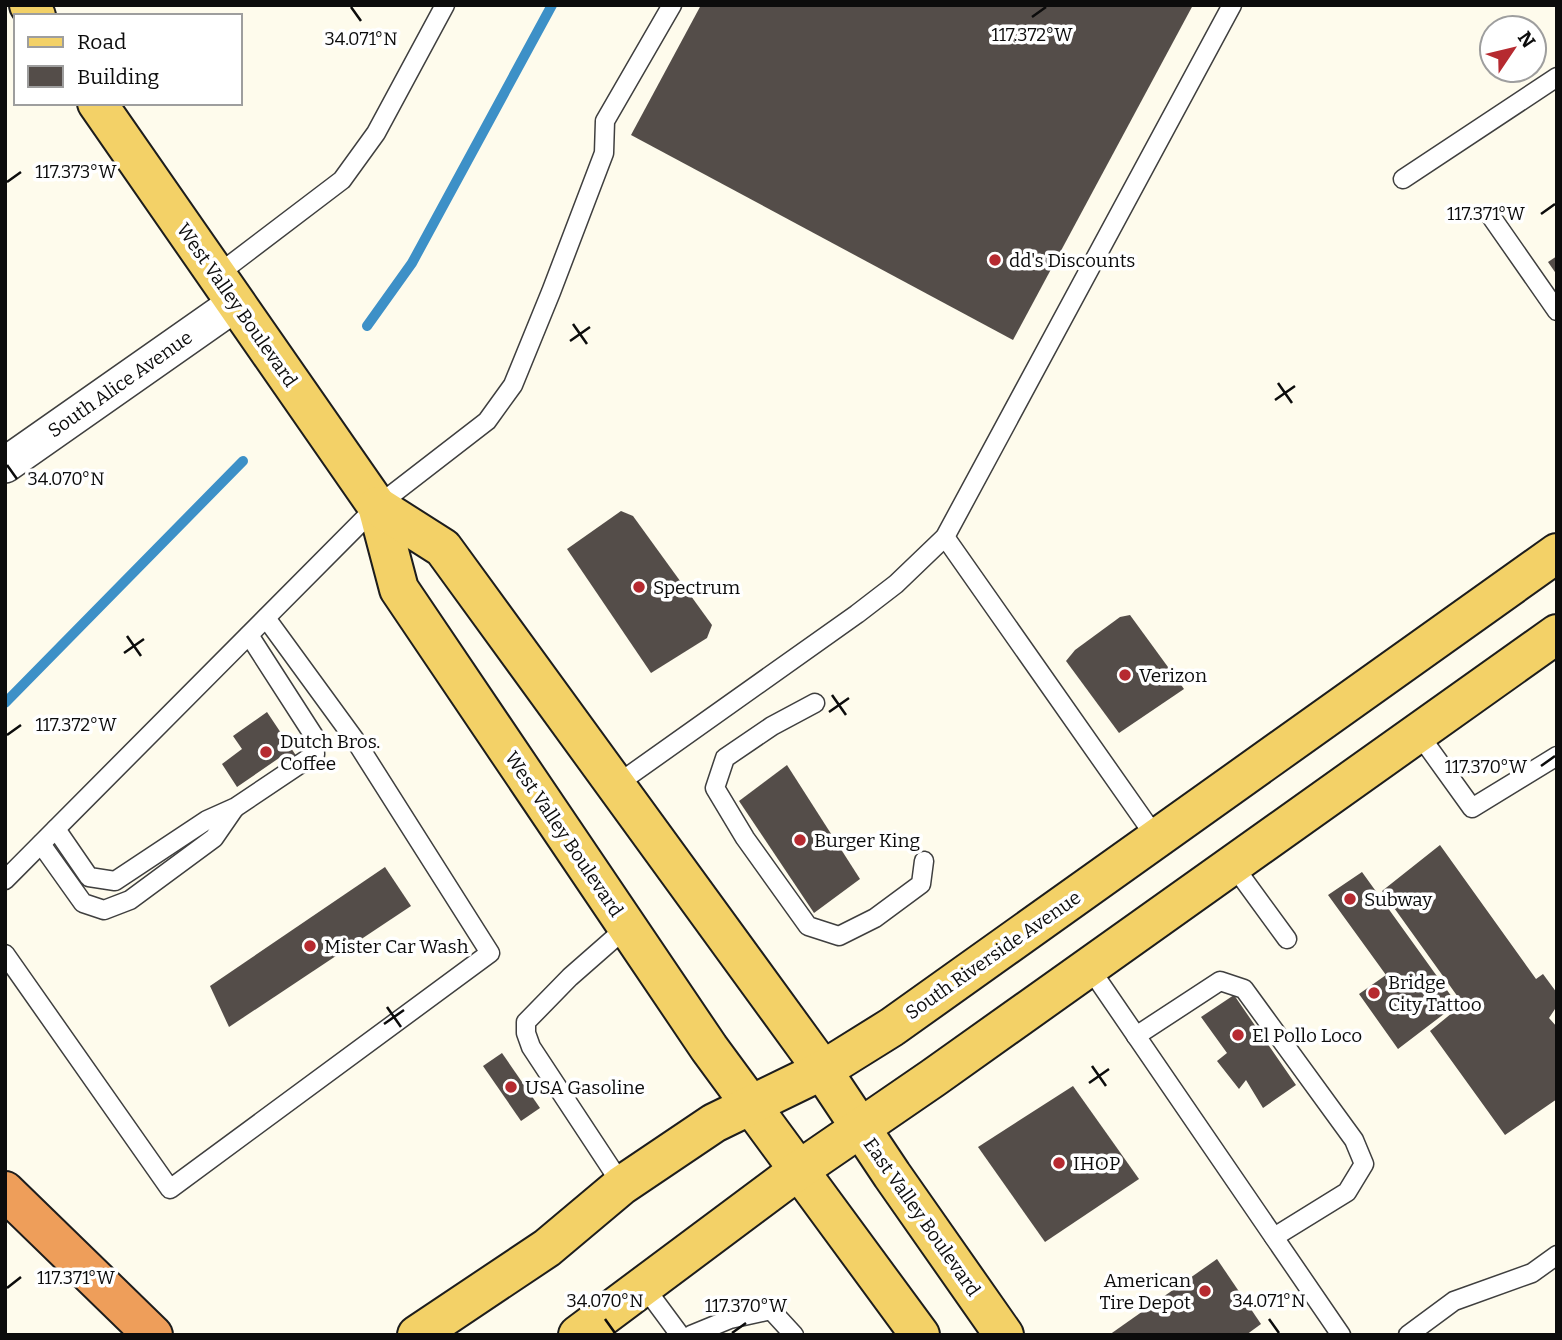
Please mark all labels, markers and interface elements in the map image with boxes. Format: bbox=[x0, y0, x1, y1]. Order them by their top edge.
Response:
legend bbox=[14, 14, 242, 105]
north arrow bbox=[1478, 14, 1548, 84]
text: 117.372°W bbox=[991, 24, 1073, 46]
text: N bbox=[1513, 27, 1540, 52]
text: 34.071°N bbox=[325, 28, 397, 50]
text: Road bbox=[77, 29, 126, 55]
text: Building bbox=[77, 64, 160, 90]
text: 117.373°W bbox=[35, 161, 117, 183]
text: 117.371°W bbox=[1447, 203, 1526, 225]
street label: West Valley Boulevard bbox=[172, 219, 302, 391]
place label: dd's Discounts bbox=[1009, 249, 1135, 272]
marker: dd's Discounts bbox=[987, 252, 1003, 268]
street label: South Alice Avenue bbox=[43, 326, 197, 442]
text: 34.070°N bbox=[27, 468, 105, 490]
place label: Spectrum bbox=[653, 576, 740, 599]
marker: Spectrum bbox=[631, 579, 647, 595]
place label: Verizon bbox=[1139, 664, 1207, 687]
marker: Verizon bbox=[1117, 667, 1133, 683]
text: 117.372°W bbox=[35, 714, 117, 736]
place label: Dutch Bros. Coffee bbox=[280, 730, 380, 775]
marker: Dutch Bros. Coffee bbox=[258, 744, 274, 760]
street label: West Valley Boulevard bbox=[500, 747, 628, 921]
text: 117.370°W bbox=[1445, 756, 1528, 778]
place label: Burger King bbox=[814, 829, 921, 852]
marker: Burger King bbox=[792, 832, 808, 848]
street label: South Riverside Avenue bbox=[901, 886, 1085, 1024]
place label: Subway bbox=[1364, 888, 1433, 911]
marker: Subway bbox=[1342, 891, 1358, 907]
place label: Mister Car Wash bbox=[324, 935, 469, 958]
marker: Mister Car Wash bbox=[302, 938, 318, 954]
place label: Bridge City Tattoo bbox=[1388, 971, 1482, 1016]
marker: Bridge City Tattoo bbox=[1366, 985, 1382, 1001]
place label: El Pollo Loco bbox=[1252, 1024, 1362, 1047]
marker: El Pollo Loco bbox=[1230, 1027, 1246, 1043]
place label: USA Gasoline bbox=[525, 1076, 645, 1099]
marker: USA Gasoline bbox=[503, 1079, 519, 1095]
street label: East Valley Boulevard bbox=[859, 1133, 985, 1301]
place label: IHOP bbox=[1073, 1152, 1120, 1175]
marker: IHOP bbox=[1051, 1155, 1067, 1171]
text: 117.371°W bbox=[37, 1267, 116, 1289]
place label: American Tire Depot bbox=[1099, 1269, 1191, 1314]
marker: American Tire Depot bbox=[1197, 1283, 1213, 1299]
text: 34.070°N bbox=[566, 1290, 644, 1312]
text: 34.071°N bbox=[1233, 1290, 1305, 1312]
text: 117.370°W bbox=[705, 1295, 788, 1317]

